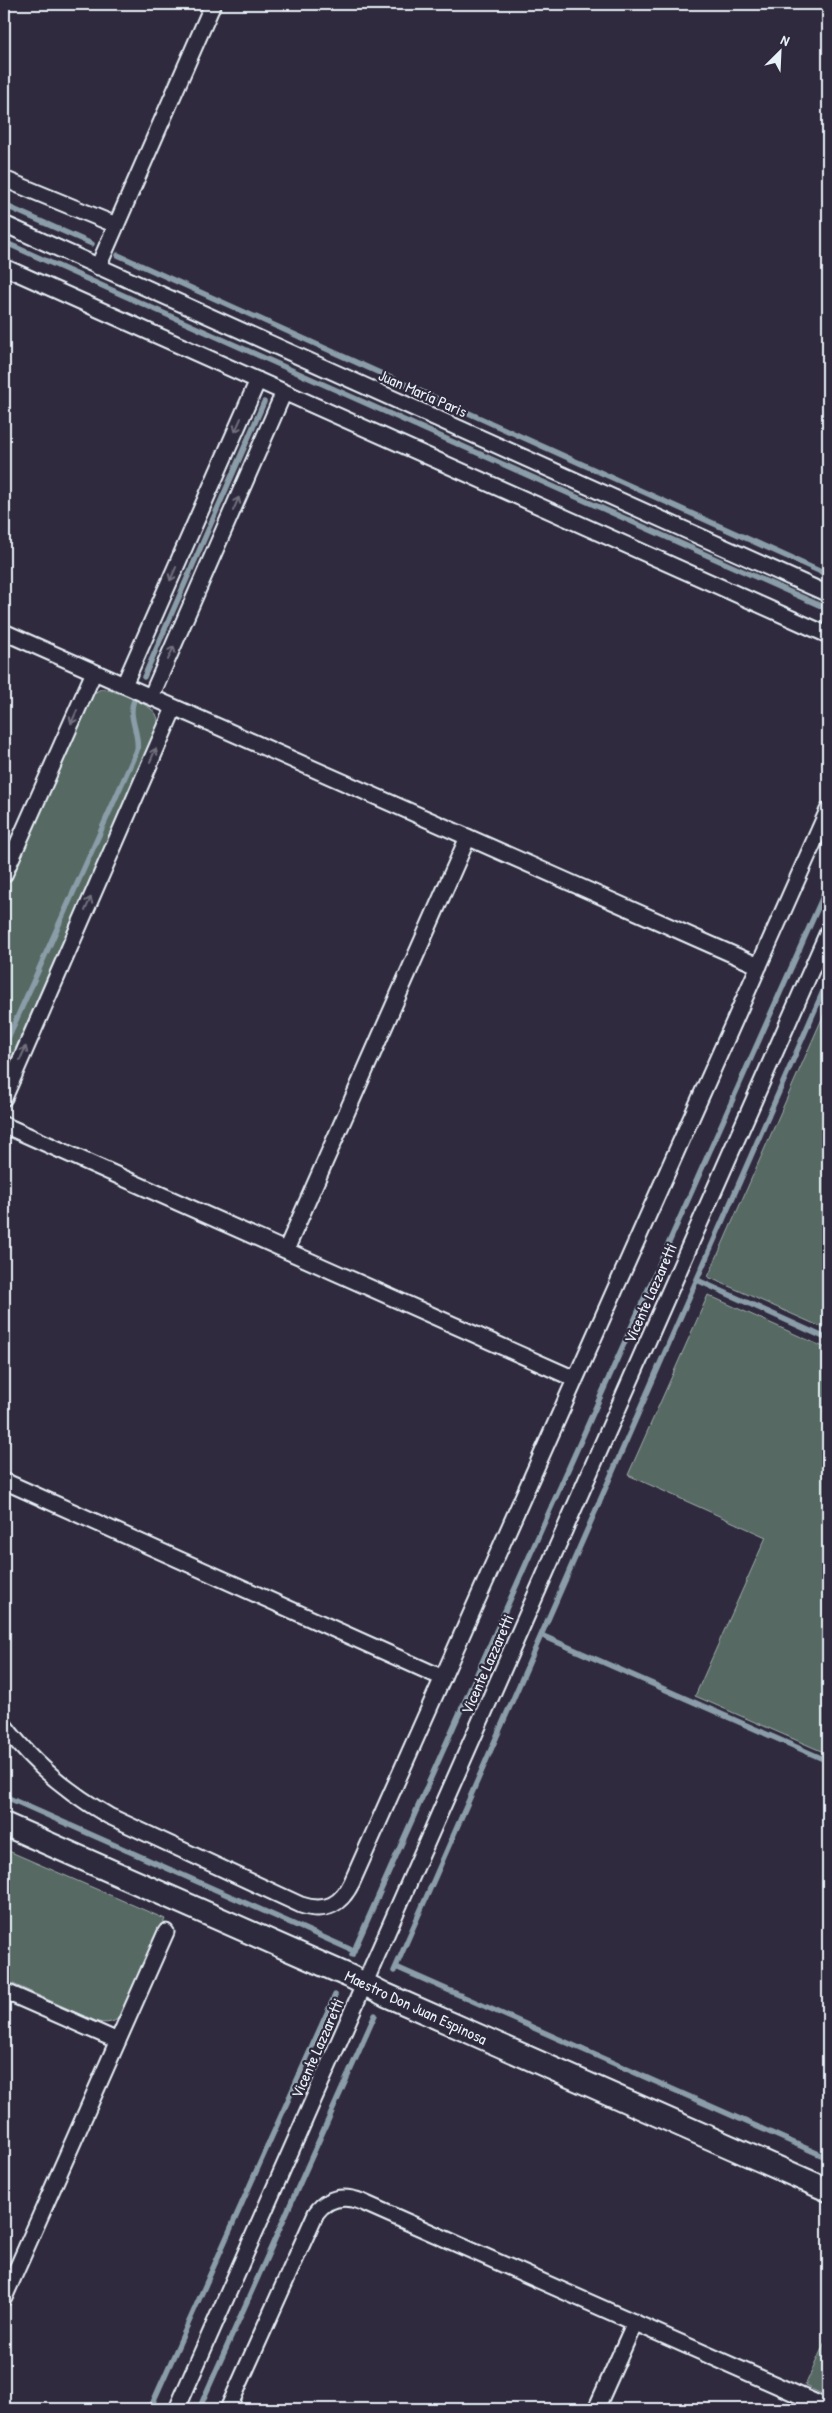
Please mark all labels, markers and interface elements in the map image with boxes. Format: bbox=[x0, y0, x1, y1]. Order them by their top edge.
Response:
north arrow bbox=[754, 28, 804, 78]
text: N bbox=[778, 29, 793, 50]
street label: Juan María Paris bbox=[375, 364, 471, 422]
one-way arrow bbox=[232, 417, 242, 432]
one-way arrow bbox=[231, 497, 241, 512]
one-way arrow bbox=[167, 566, 177, 581]
one-way arrow bbox=[166, 646, 176, 661]
one-way arrow bbox=[69, 709, 78, 724]
one-way arrow bbox=[149, 748, 159, 763]
one-way arrow bbox=[84, 897, 94, 912]
one-way arrow bbox=[19, 1046, 29, 1061]
street label: Vicente Lazzaretti bbox=[618, 1240, 682, 1346]
street label: Vicente Lazzaretti bbox=[455, 1611, 519, 1717]
street label: Maestro Don Juan Espinosa bbox=[341, 1964, 491, 2050]
street label: Vicente Lazzaretti bbox=[285, 1995, 349, 2101]

